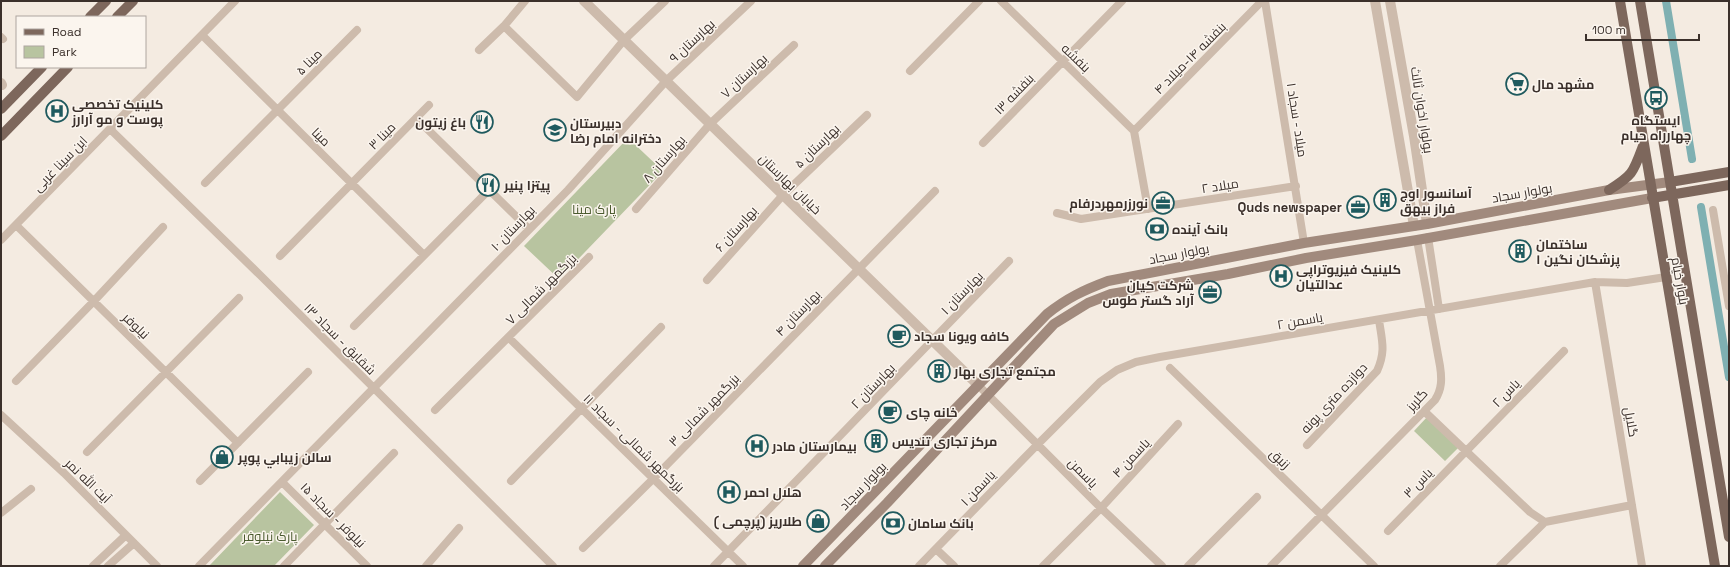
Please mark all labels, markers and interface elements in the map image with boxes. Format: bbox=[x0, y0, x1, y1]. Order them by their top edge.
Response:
legend bbox=[16, 16, 146, 68]
street label: بهارستان ۹ bbox=[666, 16, 718, 66]
scale bar bbox=[1586, 16, 1699, 42]
street label: بنفشه ۱۴-میلاد ۴ bbox=[1150, 18, 1230, 98]
text: 100 m bbox=[1592, 22, 1626, 38]
text: Road bbox=[52, 24, 81, 40]
street label: بنفشه bbox=[1058, 40, 1094, 76]
text: Park bbox=[52, 44, 77, 60]
street label: مینا ۵ bbox=[292, 45, 326, 79]
street label: بهارستان ۷ bbox=[717, 50, 771, 102]
street label: بولوار اخوان ثالث bbox=[1407, 65, 1437, 155]
street label: بنفشه ۱۳ bbox=[990, 70, 1038, 118]
supermarket icon: مشهد مال bbox=[1504, 71, 1530, 97]
place label: مشهد مال bbox=[1532, 76, 1594, 93]
street label: میلاد - سجاد ۱ bbox=[1283, 82, 1311, 158]
bus stop icon: ایستگاه چهارراه حیام bbox=[1643, 85, 1669, 111]
place label: کلینیک تخصصی پوست و مو آرارز bbox=[71, 96, 163, 129]
hospital icon: کلینیک تخصصی پوست و مو آرارز bbox=[44, 98, 70, 124]
restaurant icon: باغ زیتون bbox=[469, 109, 495, 135]
place label: ایستگاه چهارراه حیام bbox=[1621, 112, 1691, 145]
place label: باغ زیتون bbox=[415, 114, 466, 131]
place label: دبیرستان دخترانه امام رضا bbox=[570, 115, 661, 148]
school or university icon: دبیرستان دخترانه امام رضا bbox=[542, 117, 568, 143]
street label: مینا ۳ bbox=[365, 119, 399, 153]
street label: بهارستان ۵ bbox=[791, 120, 843, 172]
street label: مینا bbox=[308, 124, 334, 150]
street label: ابن سینا غربی bbox=[29, 132, 91, 196]
street label: بهارستان ۸ bbox=[639, 132, 689, 186]
street label: خیابان بهارستان bbox=[755, 150, 825, 218]
restaurant icon: پیتزا پنیر bbox=[475, 172, 501, 198]
street label: میلاد ۲ bbox=[1200, 175, 1240, 197]
place label: پیتزا پنیر bbox=[503, 177, 551, 195]
street label: بولوار سجاد bbox=[1490, 179, 1554, 207]
place label: آسانسور اوج فراز بیهق bbox=[1400, 185, 1473, 217]
building icon: آسانسور اوج فراز بیهق bbox=[1372, 187, 1398, 213]
office icon: نورزرمهردرفام bbox=[1150, 190, 1176, 216]
office icon: Quds newspaper bbox=[1345, 194, 1371, 220]
place label: نورزرمهردرفام bbox=[1069, 195, 1148, 213]
place label: Quds newspaper bbox=[1238, 199, 1342, 216]
park label: پارک مینا bbox=[572, 201, 617, 219]
street label: بهارستان ۱۰ bbox=[487, 202, 539, 254]
street label: بهارستان ۶ bbox=[711, 203, 761, 255]
bank icon: بانک آینده bbox=[1144, 216, 1170, 242]
place label: بانک آینده bbox=[1172, 221, 1228, 238]
place label: ساختمان پزشکان نگین ۱ bbox=[1536, 236, 1620, 269]
building icon: ساختمان پزشکان نگین ۱ bbox=[1507, 238, 1533, 264]
street label: بولوار سجاد bbox=[1147, 240, 1211, 268]
street label: بزرگمهر شمالی ۷ bbox=[502, 250, 580, 328]
street label: بلوار خیام bbox=[1666, 256, 1693, 306]
place label: کلینیک فیزیوتراپی عدالتیان bbox=[1296, 261, 1401, 293]
hospital icon: کلینیک فیزیوتراپی عدالتیان bbox=[1268, 263, 1294, 289]
street label: بهارستان ۱ bbox=[937, 268, 987, 318]
place label: شرکت کیان آراد گستر طوس bbox=[1102, 277, 1195, 309]
office icon: شرکت کیان آراد گستر طوس bbox=[1197, 279, 1223, 305]
street label: بهارستان ۴ bbox=[772, 286, 824, 340]
street label: شقایق - سجاد ۱۳ bbox=[301, 300, 379, 378]
street label: نیلوفر bbox=[118, 309, 153, 343]
street label: یاسمن ۲ bbox=[1276, 309, 1325, 333]
cafe icon: کافه ویونا سجاد bbox=[886, 323, 912, 349]
place label: کافه ویونا سجاد bbox=[914, 328, 1009, 345]
building icon: مجتمع تجاری بهار bbox=[926, 358, 952, 384]
street label: دوازده متری پونه bbox=[1297, 359, 1372, 438]
street label: بهارستان ۲ bbox=[847, 360, 899, 412]
place label: مجتمع تجاری بهار bbox=[953, 363, 1056, 380]
street label: بزرگمهر شمالی ۳ bbox=[665, 370, 743, 450]
street label: یاس ۲ bbox=[1488, 375, 1524, 411]
street label: گلریز bbox=[1402, 385, 1431, 415]
street label: بزرگمهر شمالی - سجاد ۱۱ bbox=[580, 390, 688, 496]
cafe icon: خانه چای bbox=[877, 399, 903, 425]
place label: خانه چای bbox=[906, 404, 958, 422]
street label: گلایل bbox=[1620, 406, 1642, 438]
building icon: مرکز تجاری تندیس bbox=[863, 428, 889, 454]
hospital icon: بیمارستان مادر bbox=[744, 433, 770, 459]
place label: مرکز تجاری تندیس bbox=[892, 433, 997, 450]
street label: یاسمن ۴ bbox=[1108, 434, 1154, 481]
place label: بیمارستان مادر bbox=[771, 438, 857, 455]
shop icon: سالن زيبابي پوپر bbox=[209, 444, 235, 470]
street label: زنبق bbox=[1266, 445, 1294, 473]
place label: سالن زيبابي پوپر bbox=[237, 449, 332, 469]
street label: آیت الله نمر bbox=[61, 454, 115, 507]
street label: یاسمن bbox=[1064, 454, 1102, 492]
street label: بولوار سجاد bbox=[836, 458, 890, 514]
street label: یاس ۳ bbox=[1400, 464, 1437, 502]
street label: یاسمن ۱ bbox=[957, 466, 1000, 509]
street label: نیلوفر - سجاد ۱۵ bbox=[297, 479, 369, 551]
hospital icon: هلال احمر bbox=[716, 479, 742, 505]
place label: هلال احمر bbox=[743, 484, 802, 501]
shop icon: طلاریز (پرچمی ) bbox=[805, 508, 831, 534]
bank icon: بانک سامان bbox=[880, 510, 906, 536]
place label: طلاریز (پرچمی ) bbox=[714, 513, 802, 531]
place label: بانک سامان bbox=[908, 515, 974, 532]
park label: پارک نیلوفر bbox=[242, 528, 298, 546]

